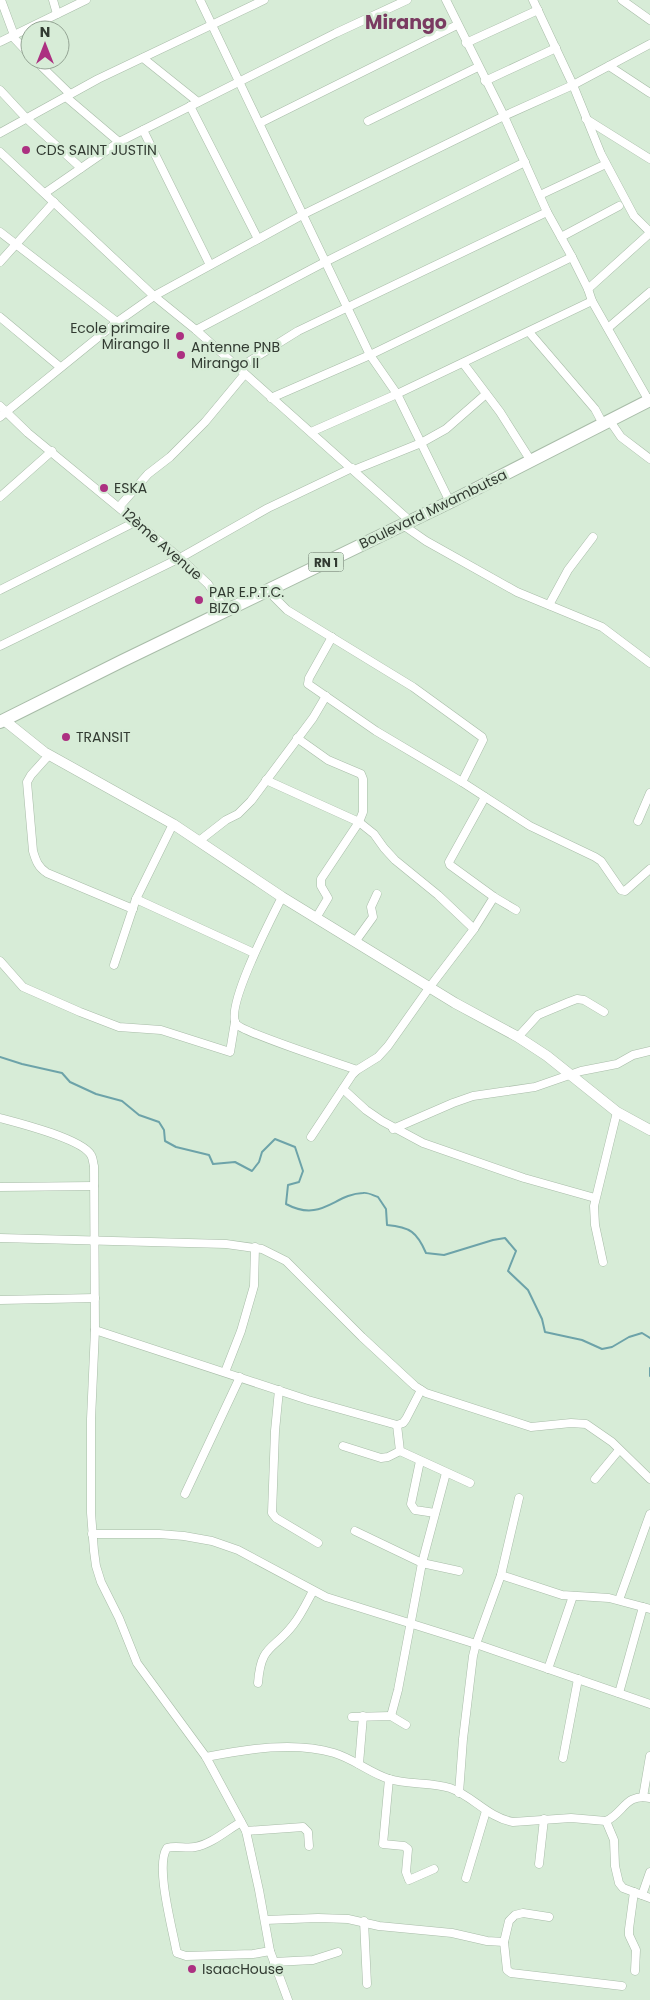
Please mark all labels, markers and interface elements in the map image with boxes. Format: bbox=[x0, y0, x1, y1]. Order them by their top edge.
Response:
district label: Mirango bbox=[365, 9, 447, 36]
north arrow bbox=[20, 20, 70, 70]
text: N bbox=[40, 22, 50, 42]
place label: CDS SAINT JUSTIN bbox=[36, 140, 157, 160]
marker: CDS SAINT JUSTIN bbox=[20, 144, 32, 156]
place label: Ecole primaire Mirango II bbox=[70, 318, 170, 354]
marker: Ecole primaire Mirango II bbox=[174, 330, 186, 342]
place label: Antenne PNB Mirango II bbox=[191, 337, 280, 373]
marker: Antenne PNB Mirango II bbox=[175, 349, 187, 361]
street label: Boulevard Mwambutsa bbox=[356, 464, 510, 554]
place label: ESKA bbox=[114, 478, 147, 498]
marker: ESKA bbox=[98, 482, 110, 494]
street label: 12ème Avenue bbox=[117, 503, 207, 585]
road number: RN 1 bbox=[308, 552, 344, 572]
place label: PAR E.P.T.C. BIZO bbox=[209, 582, 284, 618]
marker: PAR E.P.T.C. BIZO bbox=[193, 594, 205, 606]
place label: TRANSIT bbox=[76, 727, 131, 747]
marker: TRANSIT bbox=[60, 731, 72, 743]
place label: IsaacHouse bbox=[202, 1959, 284, 1979]
marker: IsaacHouse bbox=[186, 1963, 198, 1975]

